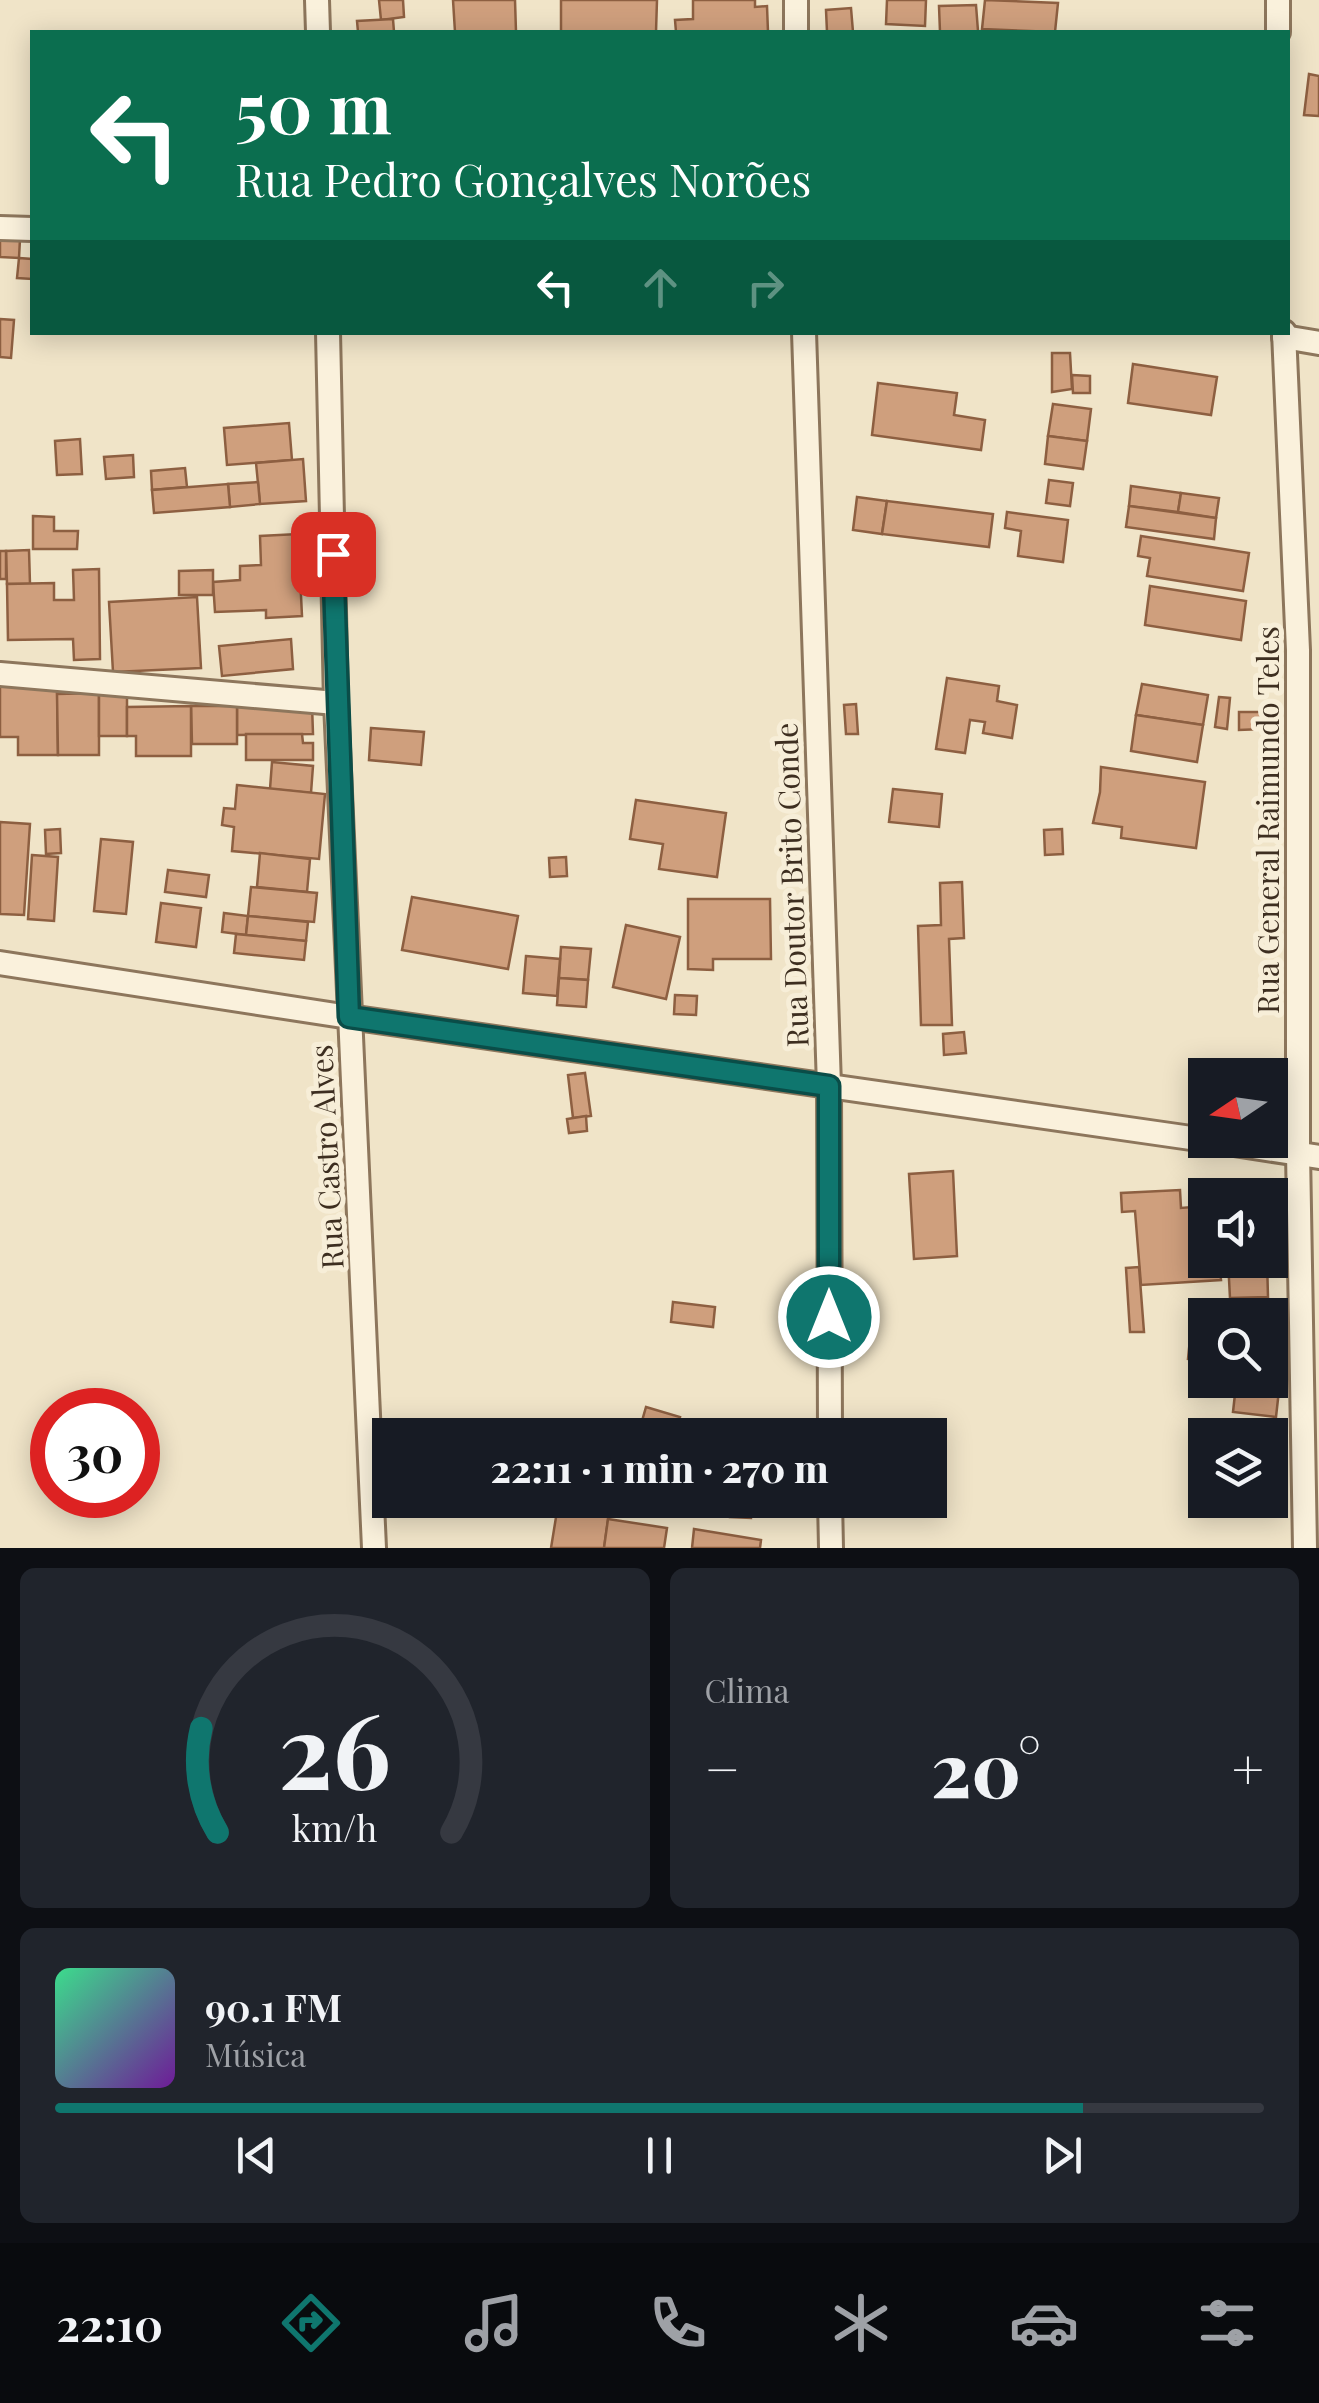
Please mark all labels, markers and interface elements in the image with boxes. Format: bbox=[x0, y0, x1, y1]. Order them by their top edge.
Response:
text: 50 m bbox=[235, 58, 392, 152]
icon: left bbox=[70, 70, 200, 200]
text: Rua Pedro Gonçalves Norões bbox=[235, 148, 811, 208]
icon: left bbox=[528, 260, 583, 315]
icon: ahead bbox=[633, 260, 688, 315]
icon: right bbox=[738, 260, 793, 315]
pin bbox=[291, 512, 376, 597]
icon: arrive bbox=[306, 527, 361, 582]
street label: Rua General Raimundo Teles bbox=[1247, 626, 1287, 1014]
street label: Rua Doutor Brito Conde bbox=[765, 722, 817, 1048]
street label: Rua Castro Alves bbox=[300, 1044, 352, 1270]
north arrow bbox=[1188, 1058, 1288, 1158]
map controls bbox=[1188, 1058, 1288, 1518]
button: sound bbox=[1188, 1178, 1288, 1278]
position arrow bbox=[777, 1265, 881, 1369]
button: search bbox=[1188, 1298, 1288, 1398]
speed limit sign: 30 bbox=[30, 1388, 160, 1518]
button: layers bbox=[1188, 1418, 1288, 1518]
text: 22:11 · 1 min · 270 m bbox=[491, 1442, 828, 1493]
text: Clima bbox=[705, 1668, 789, 1711]
text: 26 bbox=[278, 1677, 391, 1816]
text: 20° bbox=[931, 1717, 1041, 1817]
text: − bbox=[705, 1730, 740, 1804]
text: + bbox=[1232, 1730, 1264, 1804]
text: km/h bbox=[292, 1803, 378, 1851]
text: 90.1 FM bbox=[205, 1981, 342, 2032]
text: Música bbox=[205, 2032, 306, 2075]
icon: previous bbox=[229, 2128, 284, 2183]
icon: pause bbox=[632, 2128, 687, 2183]
icon: next bbox=[1035, 2128, 1090, 2183]
icon: directions bbox=[276, 2288, 346, 2358]
icon: music bbox=[459, 2288, 529, 2358]
icon: phone bbox=[643, 2288, 713, 2358]
icon: climate bbox=[826, 2288, 896, 2358]
icon: car bbox=[1009, 2288, 1079, 2358]
icon: filters bbox=[1192, 2288, 1262, 2358]
text: 22:10 bbox=[57, 2293, 163, 2353]

